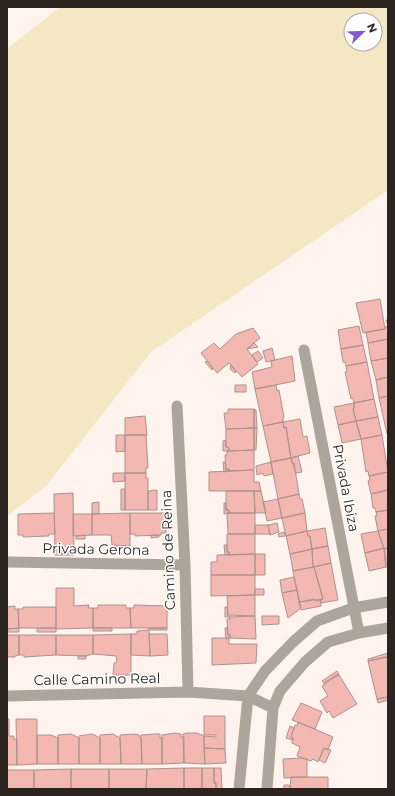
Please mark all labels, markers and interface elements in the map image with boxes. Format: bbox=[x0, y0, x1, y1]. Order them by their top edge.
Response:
north arrow bbox=[343, 12, 383, 52]
text: N bbox=[364, 21, 380, 35]
street label: Privada Ibiza bbox=[329, 443, 363, 533]
street label: Camino de Reina bbox=[157, 490, 179, 610]
street label: Privada Gerona bbox=[42, 539, 150, 559]
street label: Calle Camino Real bbox=[33, 669, 161, 689]

